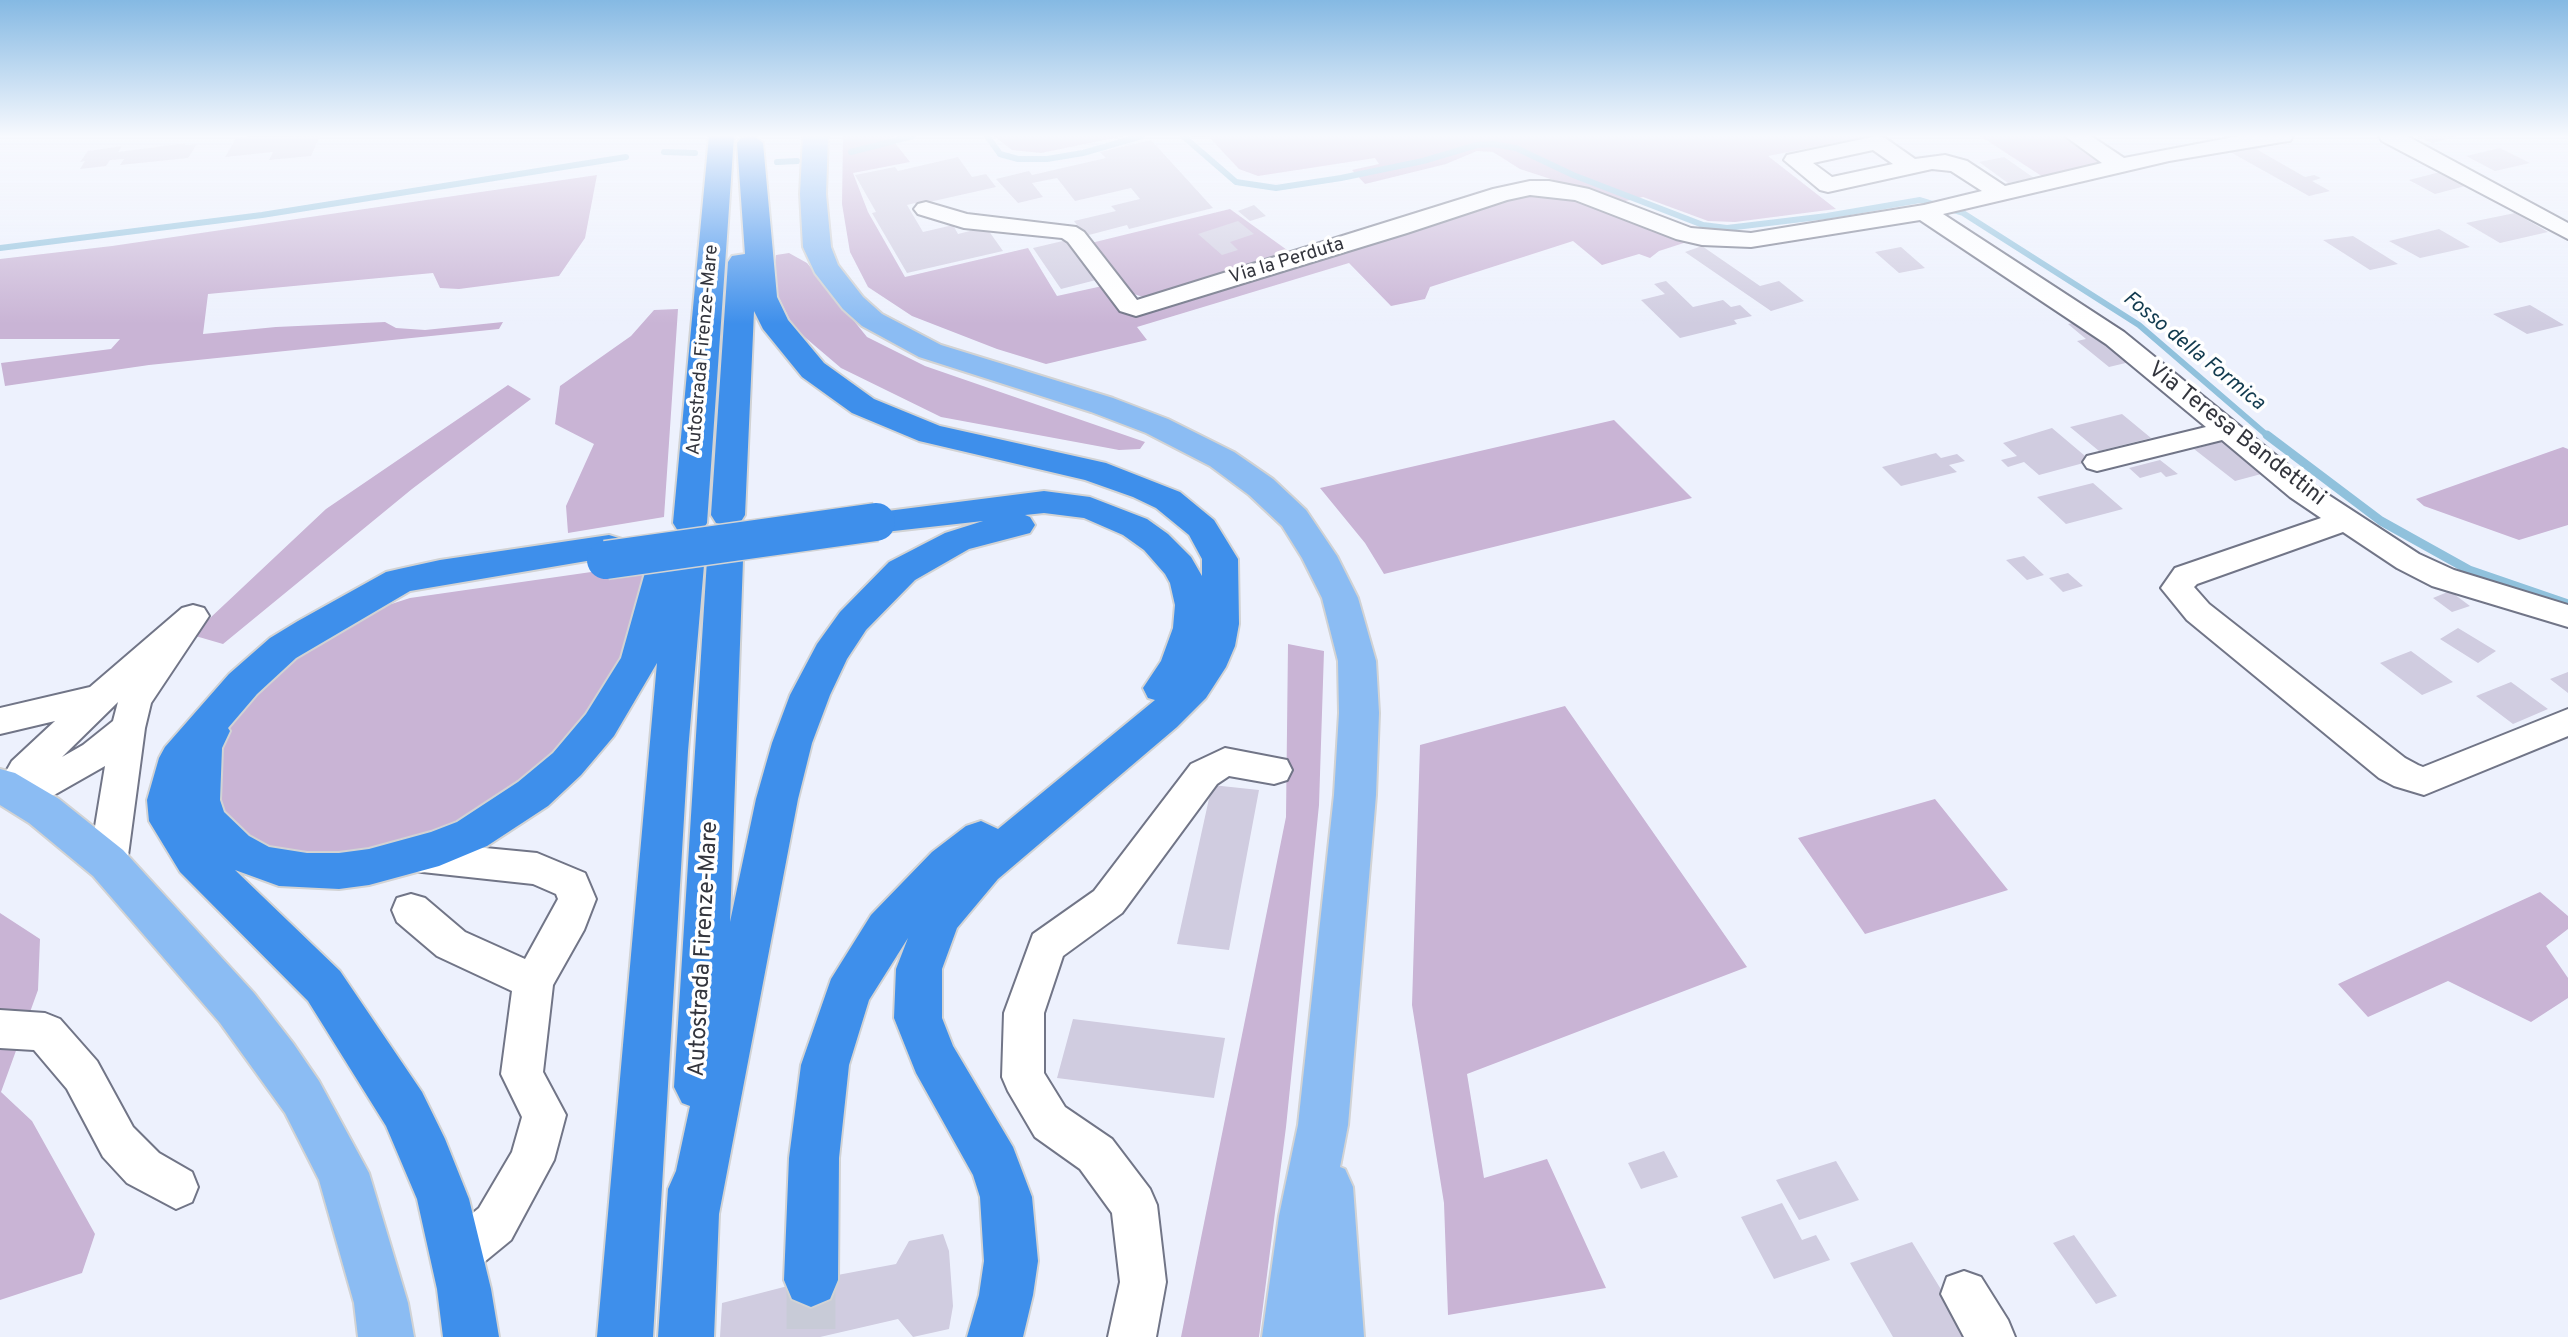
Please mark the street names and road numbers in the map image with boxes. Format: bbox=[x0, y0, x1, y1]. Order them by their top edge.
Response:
street label: Via la Perduta bbox=[1227, 234, 1347, 290]
street label: Autostrada Firenze-Mare bbox=[683, 244, 725, 456]
street label: Via Teresa Bandettini bbox=[2142, 357, 2330, 513]
street label: Autostrada Firenze-Mare bbox=[685, 821, 725, 1077]

